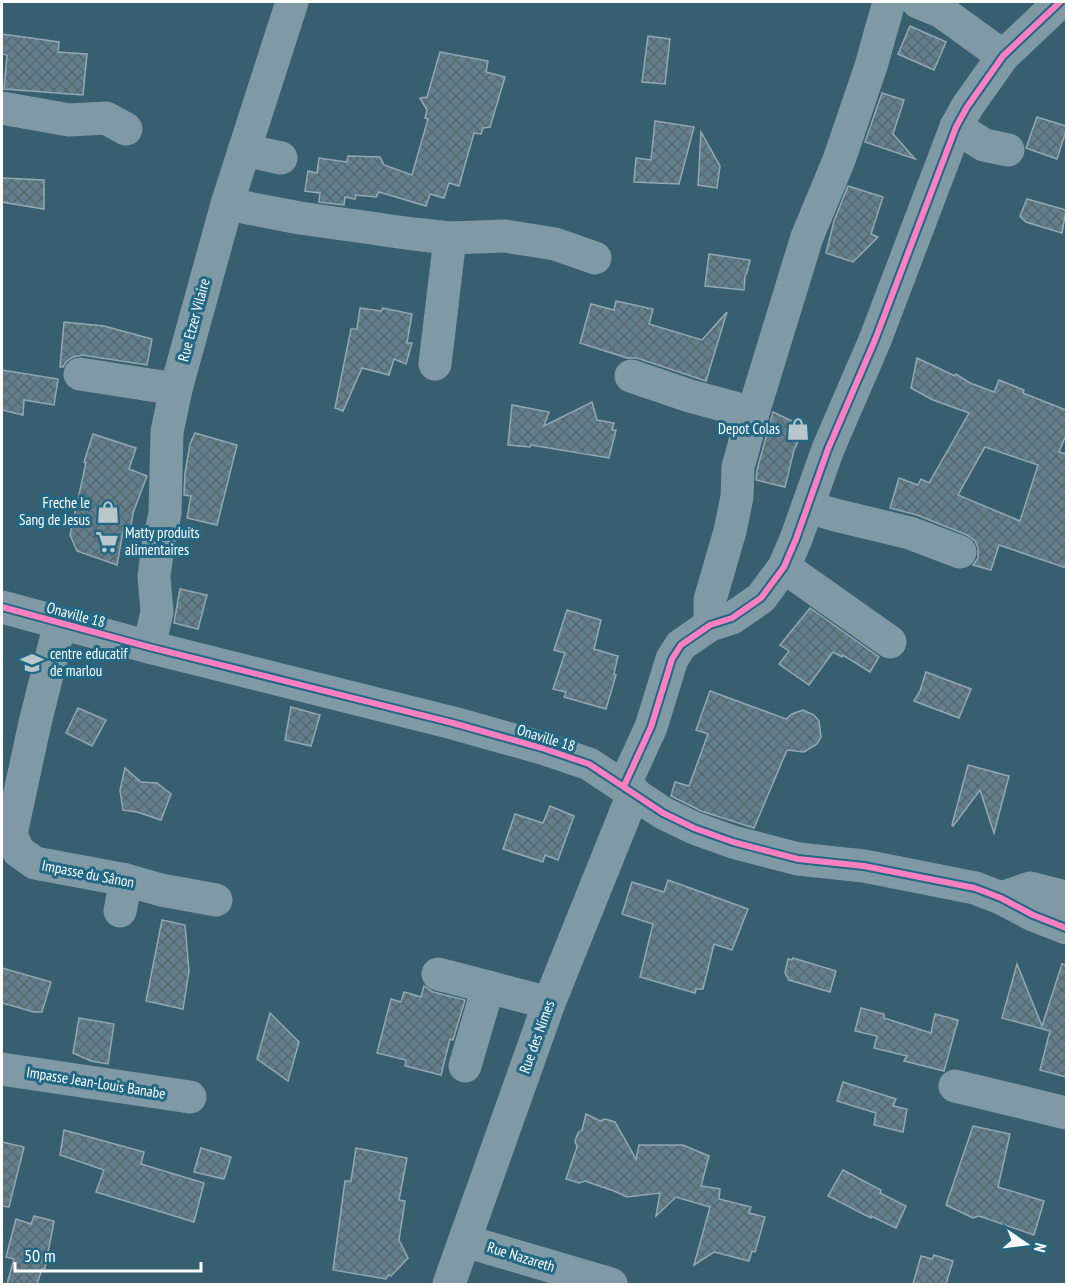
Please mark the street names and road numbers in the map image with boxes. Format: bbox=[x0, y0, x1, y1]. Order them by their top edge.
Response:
street label: Rue Etzer Vilaire bbox=[173, 276, 214, 364]
street label: Onaville 18 bbox=[45, 598, 107, 631]
street label: Onaville 18 bbox=[515, 720, 578, 755]
street label: Impasse du Sânon bbox=[40, 855, 136, 892]
street label: Rue des Nimes bbox=[515, 998, 559, 1076]
street label: Impasse Jean-Louis Banabe bbox=[25, 1062, 167, 1103]
street label: Rue Nazareth bbox=[485, 1237, 557, 1276]

